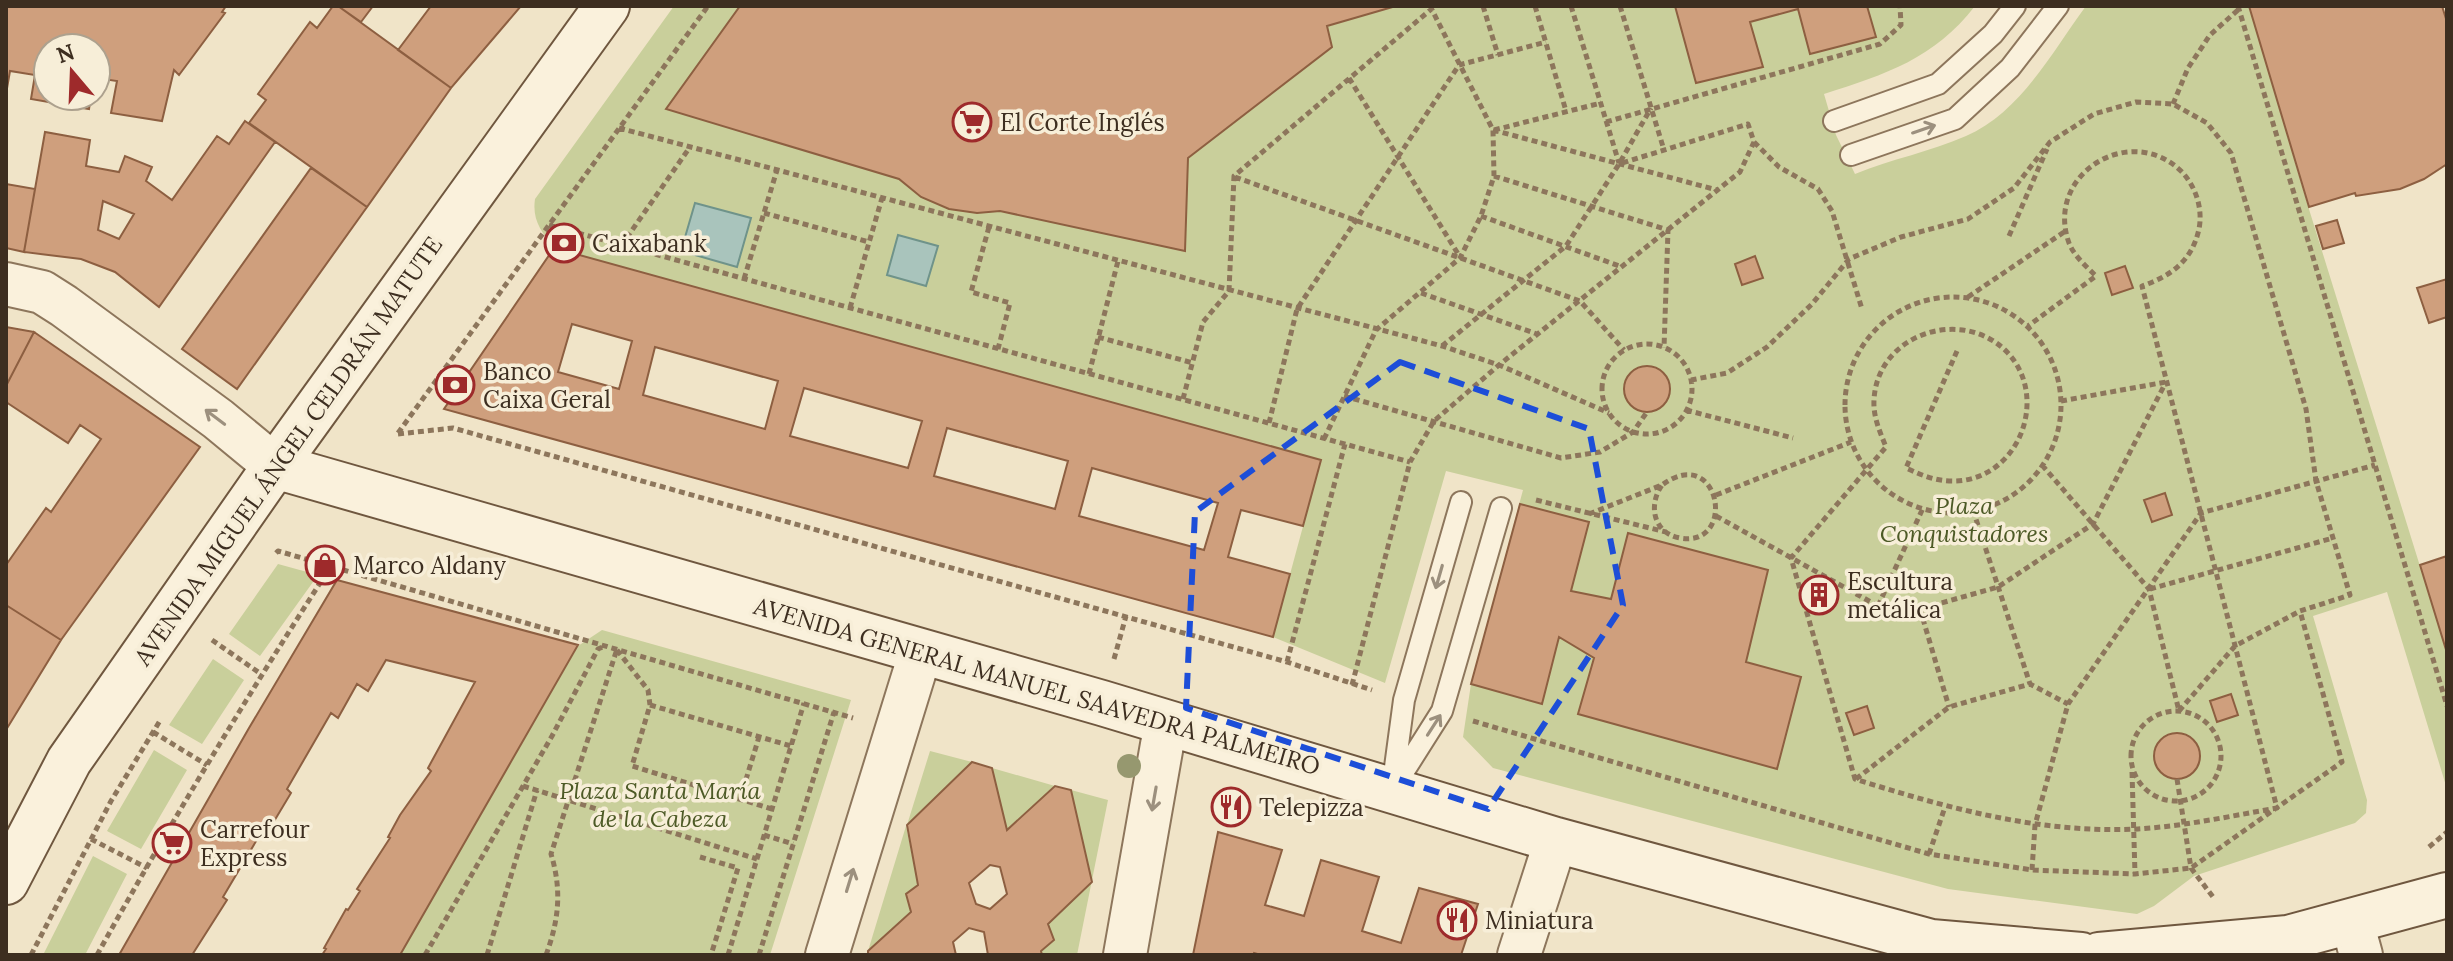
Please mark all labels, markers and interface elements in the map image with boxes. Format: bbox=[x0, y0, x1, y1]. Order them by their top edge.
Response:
north arrow bbox=[32, 32, 112, 112]
text: N bbox=[53, 37, 78, 69]
supermarket icon: El Corte Inglés bbox=[951, 101, 993, 143]
place label: El Corte Inglés bbox=[1000, 107, 1165, 138]
one-way arrow bbox=[1912, 121, 1937, 136]
bank icon: Caixabank bbox=[543, 222, 585, 264]
place label: Caixabank bbox=[592, 228, 707, 259]
street label: AVENIDA MIGUEL ÁNGEL CELDRÁN MATUTE bbox=[126, 230, 449, 672]
place label: Banco Caixa Geral bbox=[483, 356, 611, 415]
bank icon: Banco Caixa Geral bbox=[434, 364, 476, 406]
one-way arrow bbox=[204, 408, 226, 425]
park label: Plaza Conquistadores bbox=[1880, 490, 2048, 549]
shop icon: Marco Aldany bbox=[304, 544, 346, 586]
place label: Marco Aldany bbox=[353, 550, 506, 581]
one-way arrow bbox=[1431, 564, 1446, 590]
place label: Escultura metálica bbox=[1847, 566, 1953, 625]
building icon: Escultura metálica bbox=[1798, 574, 1840, 616]
street label: AVENIDA GENERAL MANUEL SAAVEDRA PALMEIRO bbox=[749, 590, 1324, 782]
one-way arrow bbox=[1425, 714, 1442, 736]
park label: Plaza Santa María de la Cabeza bbox=[559, 775, 762, 834]
one-way arrow bbox=[1145, 786, 1160, 812]
restaurant icon: Telepizza bbox=[1210, 786, 1252, 828]
place label: Telepizza bbox=[1259, 792, 1364, 823]
place label: Carrefour Express bbox=[200, 814, 310, 873]
supermarket icon: Carrefour Express bbox=[151, 822, 193, 864]
one-way arrow bbox=[843, 868, 858, 894]
restaurant icon: Miniatura bbox=[1436, 899, 1478, 941]
place label: Miniatura bbox=[1485, 905, 1594, 936]

